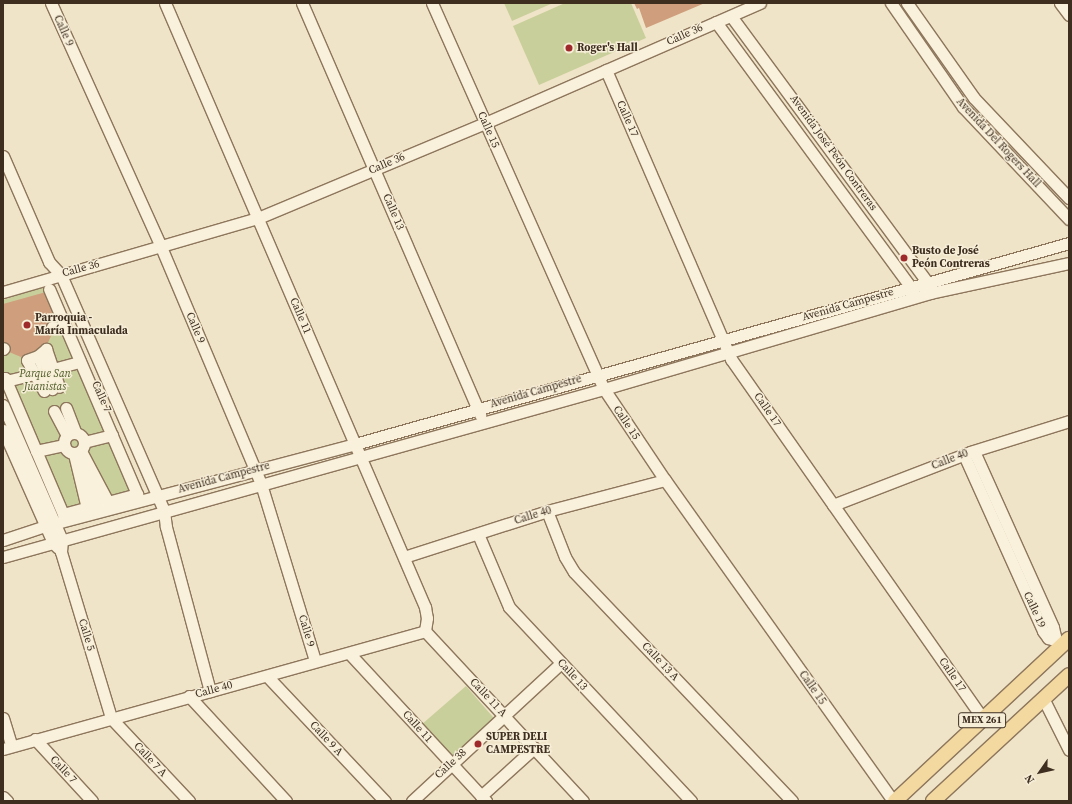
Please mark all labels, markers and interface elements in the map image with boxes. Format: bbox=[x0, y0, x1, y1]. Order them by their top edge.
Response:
street label: Calle 9 bbox=[50, 13, 76, 49]
street label: Calle 36 bbox=[665, 21, 705, 49]
place label: Roger's Hall bbox=[577, 41, 638, 55]
marker: Roger's Hall bbox=[564, 43, 574, 53]
street label: Avenida José Peón Contreras bbox=[786, 92, 880, 214]
street label: Avenida Del Rogers Hall bbox=[953, 95, 1043, 191]
street label: Calle 17 bbox=[613, 99, 641, 139]
street label: Calle 15 bbox=[474, 110, 502, 150]
street label: Calle 36 bbox=[367, 150, 407, 178]
street label: Calle 13 bbox=[379, 192, 407, 232]
place label: Busto de José Peón Contreras bbox=[912, 245, 990, 271]
marker: Busto de José Peón Contreras bbox=[899, 253, 909, 263]
street label: Calle 36 bbox=[61, 258, 101, 280]
street label: Avenida Campestre bbox=[801, 286, 895, 324]
street label: Calle 11 bbox=[286, 296, 314, 336]
street label: Calle 9 bbox=[183, 310, 207, 346]
place label: Parroquia - María Inmaculada bbox=[35, 312, 128, 338]
marker: Parroquia - María Inmaculada bbox=[22, 320, 32, 330]
park label: Parque San Juanistas bbox=[19, 368, 71, 394]
street label: Avenida Campestre bbox=[489, 373, 583, 411]
street label: Calle 7 bbox=[88, 379, 114, 415]
street label: Calle 17 bbox=[751, 391, 783, 429]
street label: Calle 15 bbox=[610, 403, 642, 443]
street label: Calle 40 bbox=[930, 447, 970, 473]
street label: Avenida Campestre bbox=[177, 459, 271, 497]
street label: Calle 40 bbox=[513, 504, 553, 528]
street label: Calle 19 bbox=[1020, 590, 1048, 630]
street label: Calle 9 bbox=[295, 613, 317, 649]
street label: Calle 5 bbox=[75, 617, 97, 653]
street label: Calle 13 A bbox=[639, 640, 681, 684]
street label: Calle 17 bbox=[936, 656, 968, 694]
street label: Calle 13 bbox=[554, 657, 590, 693]
street label: Calle 15 bbox=[796, 669, 828, 707]
street label: Calle 11 A bbox=[467, 676, 509, 720]
street label: Calle 40 bbox=[194, 679, 234, 701]
street label: Calle 11 bbox=[399, 708, 435, 746]
road number: MEX 261 bbox=[958, 712, 1006, 728]
street label: Calle 9 A bbox=[307, 719, 345, 759]
place label: SUPER DELI CAMPESTRE bbox=[486, 731, 550, 757]
marker: SUPER DELI CAMPESTRE bbox=[473, 739, 483, 749]
street label: Calle 7 A bbox=[131, 740, 169, 780]
street label: Calle 38 bbox=[433, 746, 469, 782]
north arrow bbox=[1020, 752, 1060, 792]
street label: Calle 7 bbox=[47, 754, 79, 786]
text: N bbox=[1021, 771, 1038, 787]

